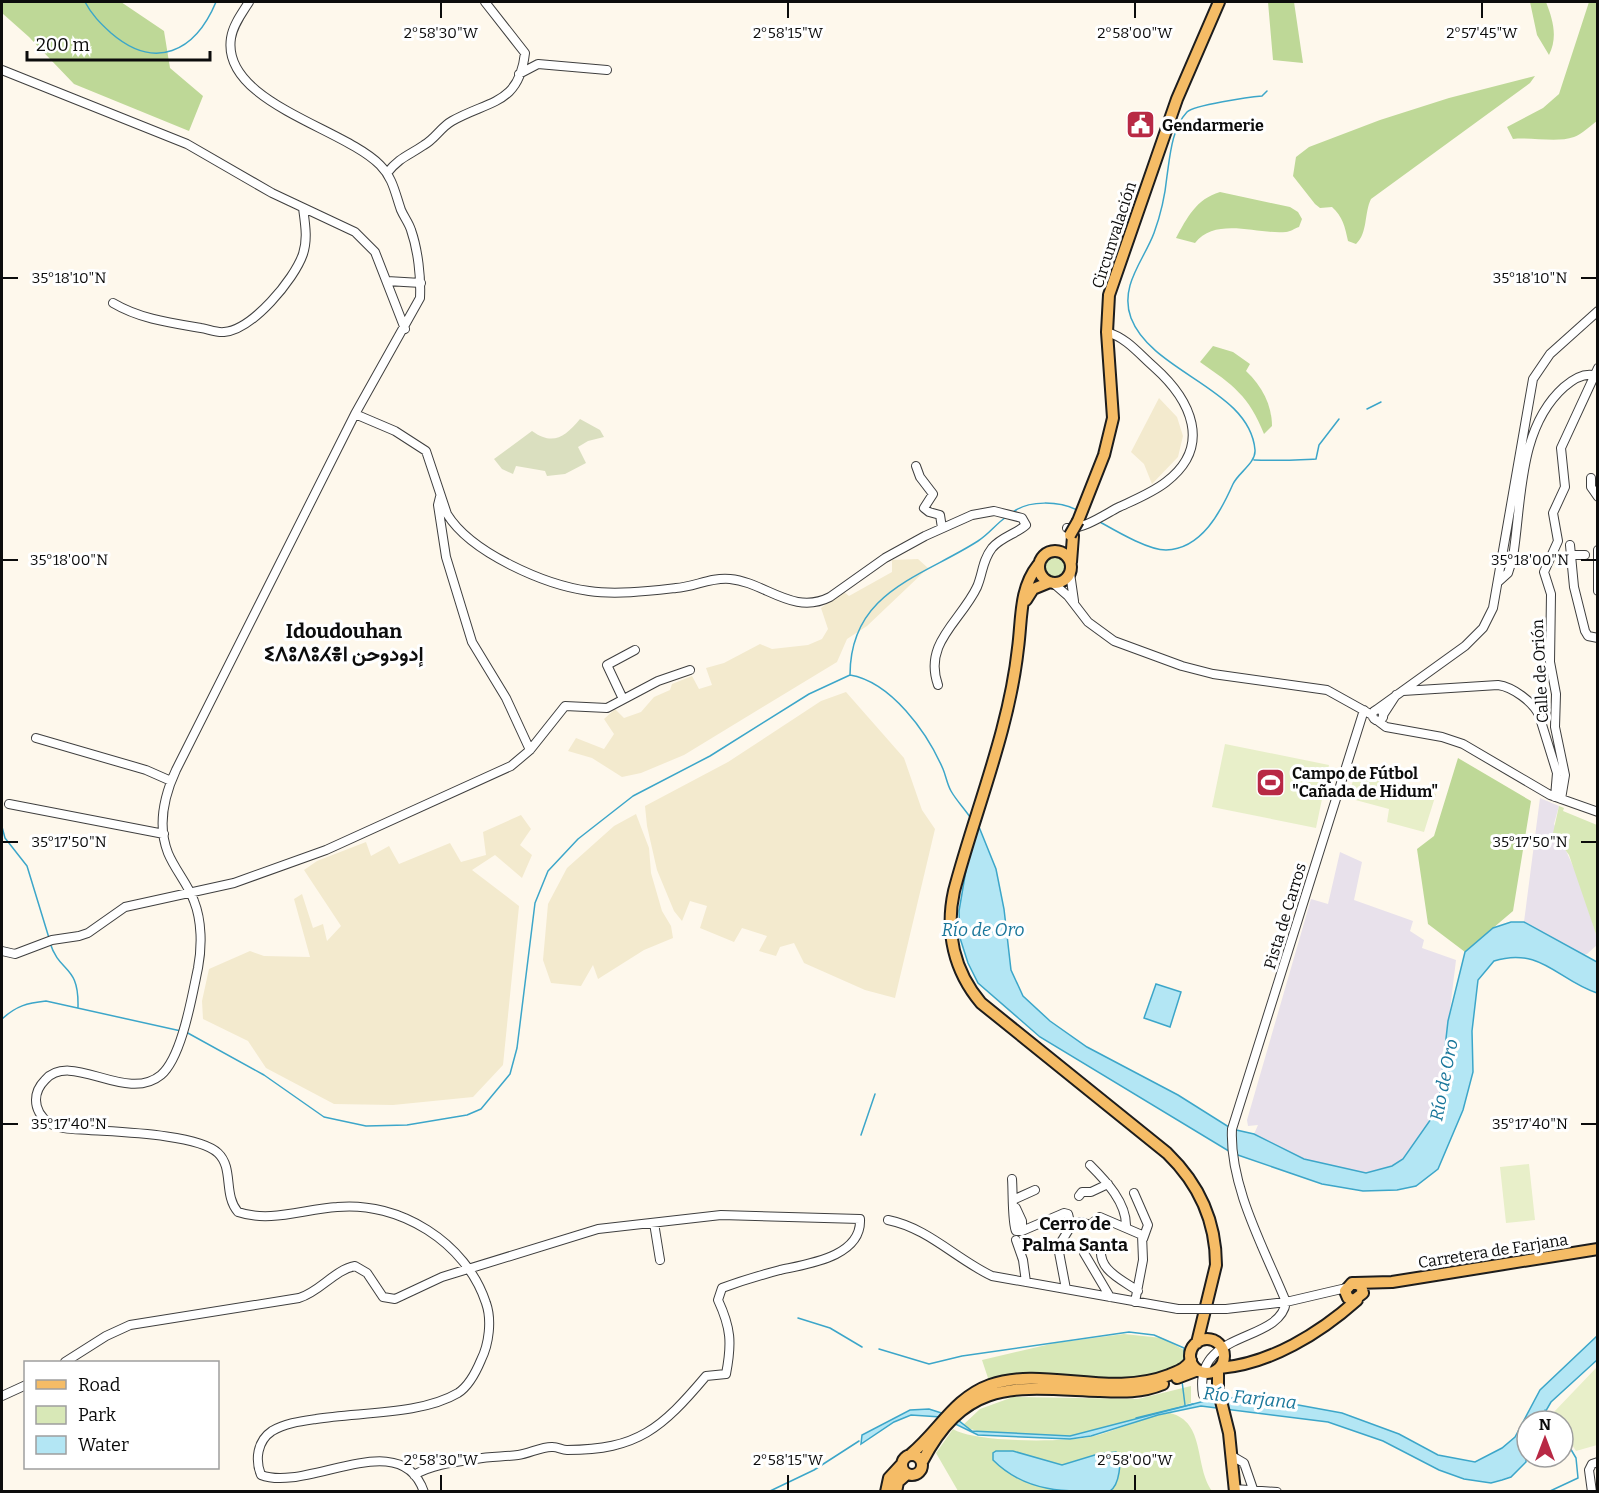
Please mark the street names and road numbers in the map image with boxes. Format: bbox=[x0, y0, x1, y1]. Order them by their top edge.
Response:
street label: Circunvalación bbox=[1088, 179, 1140, 291]
street label: Calle de Orión bbox=[1528, 619, 1552, 723]
street label: Pista de Carros bbox=[1260, 861, 1310, 971]
street label: Carretera de Farjana bbox=[1417, 1230, 1570, 1272]

